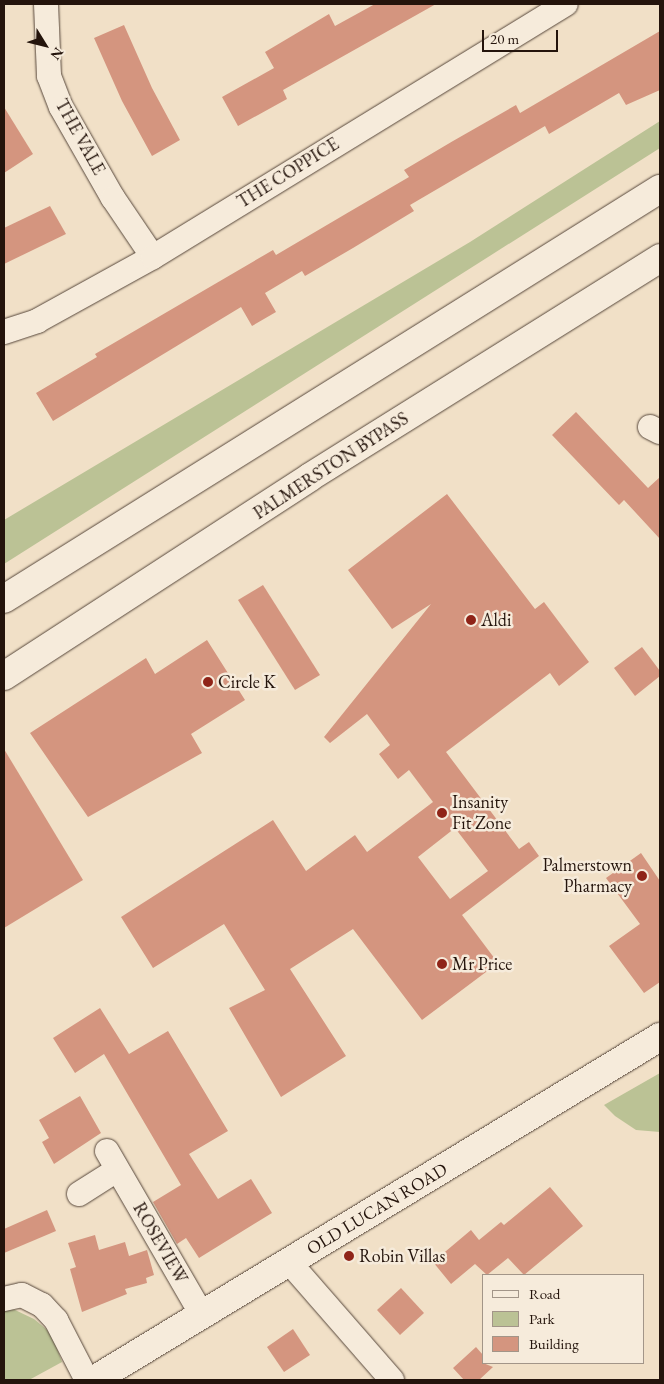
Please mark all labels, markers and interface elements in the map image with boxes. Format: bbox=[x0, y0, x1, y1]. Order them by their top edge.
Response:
north arrow bbox=[20, 20, 70, 70]
scale bar bbox=[484, 20, 560, 52]
text: 20 m bbox=[490, 29, 519, 48]
text: N bbox=[47, 44, 68, 64]
street label: THE VALE bbox=[50, 95, 110, 179]
street label: THE COPPICE bbox=[233, 133, 343, 213]
street label: PALMERSTON BYPASS bbox=[250, 408, 412, 524]
place label: Aldi bbox=[481, 609, 511, 631]
marker: Aldi bbox=[465, 614, 477, 626]
place label: Circle K bbox=[218, 671, 276, 693]
marker: Circle K bbox=[202, 676, 214, 688]
place label: Insanity Fit Zone bbox=[452, 792, 511, 834]
marker: Insanity Fit Zone bbox=[436, 807, 448, 819]
place label: Palmerstown Pharmacy bbox=[542, 855, 632, 898]
marker: Palmerstown Pharmacy bbox=[636, 870, 648, 882]
place label: Mr Price bbox=[452, 953, 512, 975]
marker: Mr Price bbox=[436, 958, 448, 970]
street label: OLD LUCAN ROAD bbox=[303, 1158, 451, 1260]
street label: ROSEVIEW bbox=[128, 1199, 192, 1287]
place label: Robin Villas bbox=[359, 1245, 445, 1267]
marker: Robin Villas bbox=[343, 1250, 355, 1262]
legend bbox=[482, 1274, 644, 1364]
text: Road bbox=[529, 1284, 560, 1303]
text: Park bbox=[529, 1309, 555, 1328]
text: Building bbox=[529, 1334, 579, 1353]

